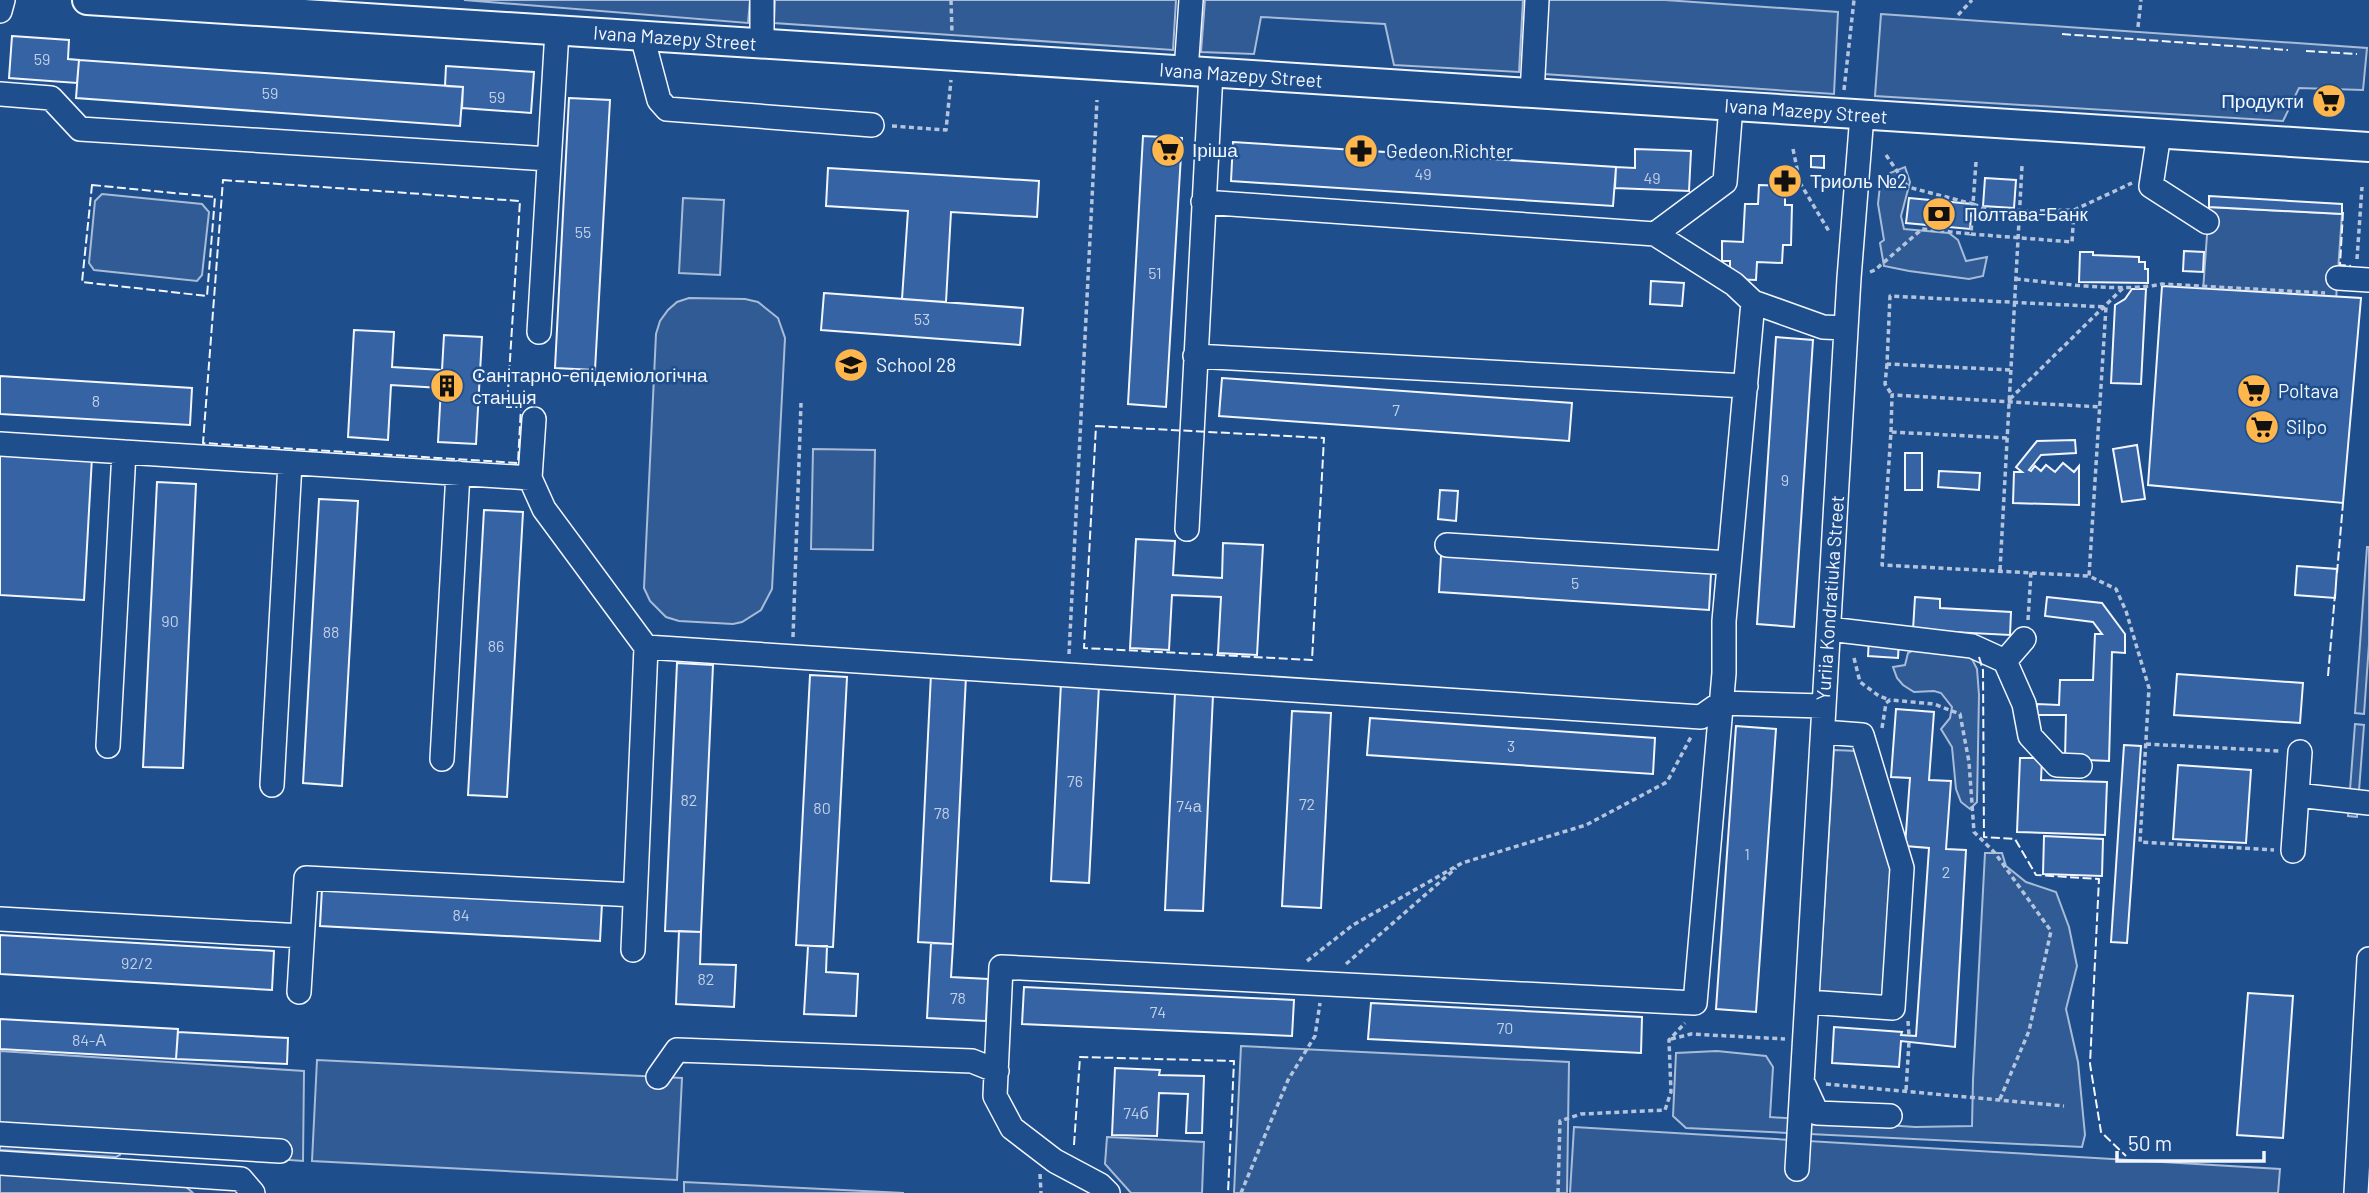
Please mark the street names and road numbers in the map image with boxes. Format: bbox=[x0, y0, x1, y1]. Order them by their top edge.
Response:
street label: Ivana Mazepy Street bbox=[593, 20, 758, 55]
street label: Ivana Mazepy Street bbox=[1159, 57, 1324, 92]
street label: Ivana Mazepy Street bbox=[1724, 93, 1889, 128]
street label: Yuriia Kondratiuka Street bbox=[1811, 494, 1848, 701]

